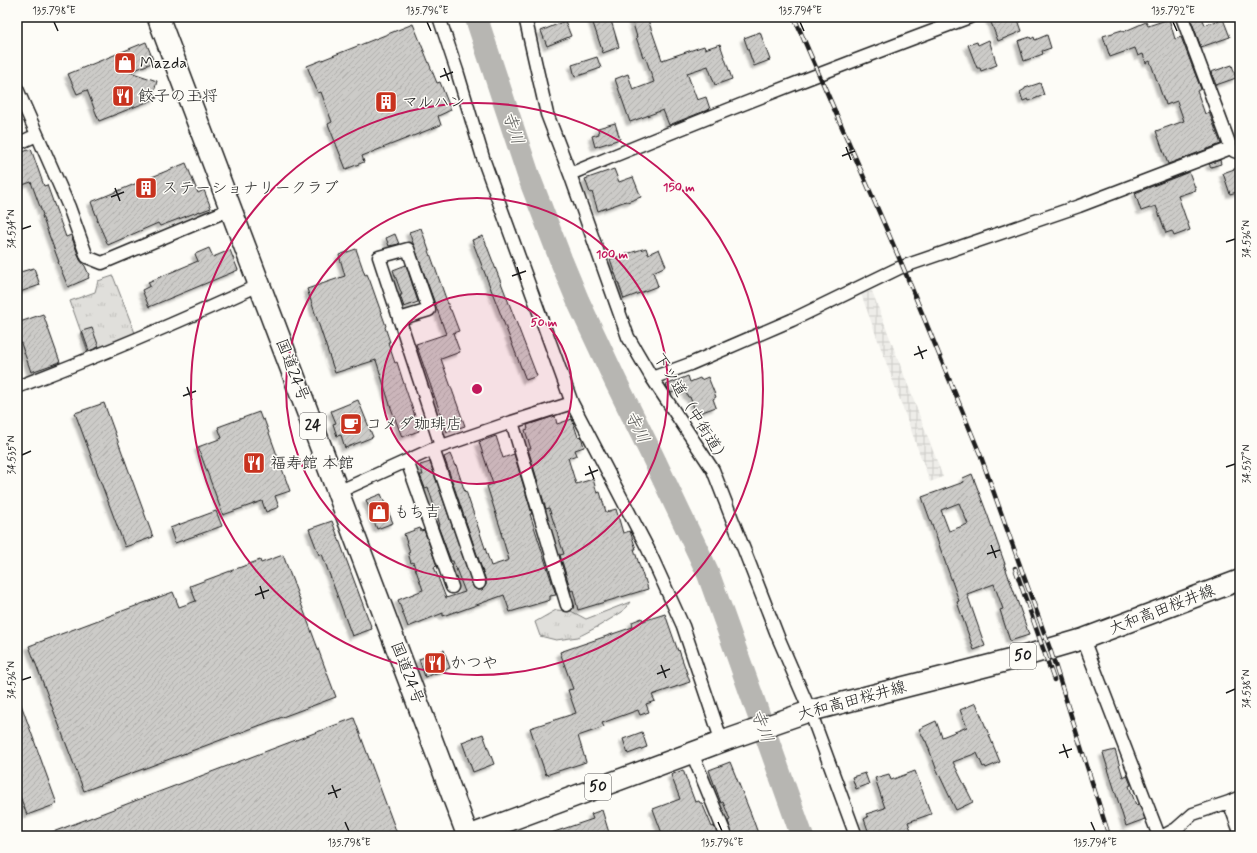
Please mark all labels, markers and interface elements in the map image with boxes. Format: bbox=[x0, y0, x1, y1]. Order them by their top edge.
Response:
text: 135.798°E bbox=[32, 4, 76, 18]
text: 135.796°E bbox=[406, 4, 448, 18]
text: 135.794°E bbox=[778, 4, 822, 18]
text: 135.792°E bbox=[1151, 4, 1195, 18]
shop icon: Mazda bbox=[112, 50, 138, 76]
place label: Mazda bbox=[140, 53, 187, 74]
restaurant icon: 餃子の王将 bbox=[110, 83, 136, 109]
place label: 餃子の王将 bbox=[138, 86, 218, 107]
building icon: マルハン bbox=[373, 89, 399, 115]
place label: マルハン bbox=[402, 92, 465, 113]
water label: 寺川 bbox=[497, 108, 529, 148]
building icon: ステーショナリークラブ bbox=[133, 175, 159, 201]
place label: ステーショナリークラブ bbox=[162, 178, 339, 199]
text: 150 m bbox=[663, 180, 695, 196]
text: 34.534°N bbox=[5, 209, 19, 249]
text: 34.536°N bbox=[1240, 220, 1254, 258]
text: 100 m bbox=[596, 247, 629, 263]
text: 50 m bbox=[531, 315, 558, 331]
street label: 国道24号 bbox=[270, 336, 314, 404]
street label: 下ツ道（中街道） bbox=[648, 349, 734, 469]
centre of rings bbox=[470, 382, 484, 396]
water label: 寺川 bbox=[620, 407, 654, 447]
cafe icon: コメダ珈琲店 bbox=[338, 411, 364, 437]
road number: 24 bbox=[300, 413, 326, 439]
place label: コメダ珈琲店 bbox=[366, 414, 462, 435]
text: 34.535°N bbox=[5, 435, 19, 474]
text: 34.537°N bbox=[1240, 444, 1254, 483]
restaurant icon: 福寿館 本館 bbox=[241, 450, 267, 476]
place label: 福寿館 本館 bbox=[270, 453, 354, 474]
shop icon: もち吉 bbox=[366, 499, 392, 525]
place label: もち吉 bbox=[394, 502, 441, 523]
street label: 大和高田桜井線 bbox=[1106, 580, 1218, 640]
street label: 国道24号 bbox=[385, 639, 429, 707]
road number: 50 bbox=[1010, 643, 1036, 669]
restaurant icon: かつや bbox=[422, 650, 448, 676]
place label: かつや bbox=[450, 653, 498, 674]
text: 34.536°N bbox=[5, 661, 19, 699]
text: 34.538°N bbox=[1240, 669, 1254, 708]
street label: 大和高田桜井線 bbox=[795, 676, 909, 726]
water label: 寺川 bbox=[746, 706, 778, 746]
road number: 50 bbox=[585, 774, 611, 800]
text: 135.798°E bbox=[327, 836, 371, 850]
text: 135.796°E bbox=[701, 836, 743, 850]
text: 135.794°E bbox=[1073, 836, 1117, 850]

